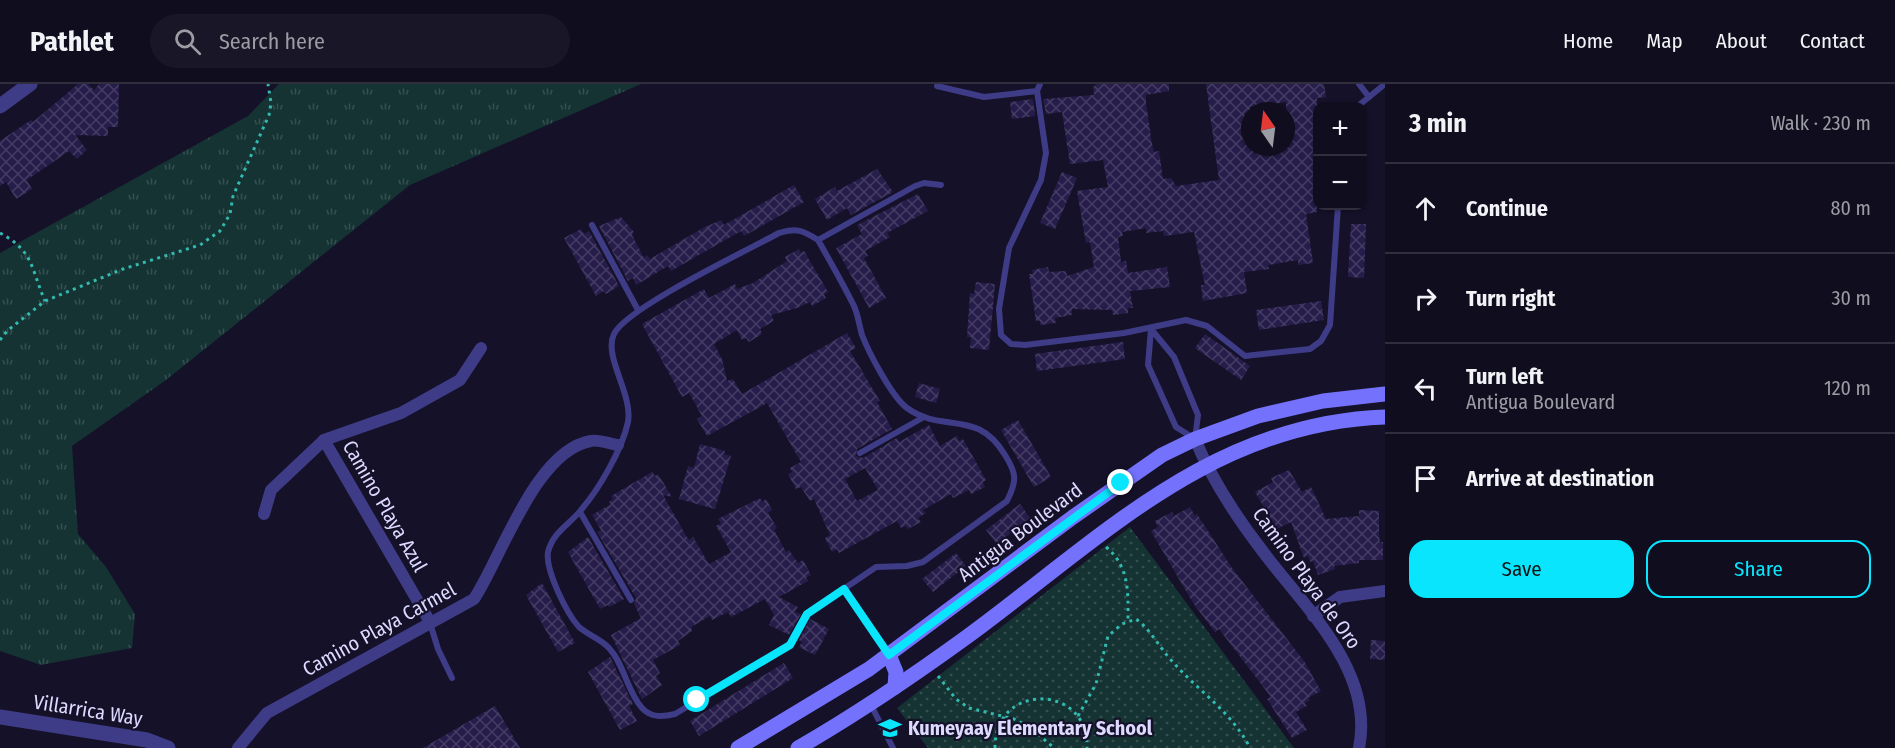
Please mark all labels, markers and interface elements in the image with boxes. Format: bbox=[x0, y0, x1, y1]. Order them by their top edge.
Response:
search box bbox=[150, 14, 570, 68]
text: Pathlet bbox=[30, 25, 114, 58]
icon: search bbox=[171, 25, 204, 58]
text: Search here bbox=[219, 28, 325, 55]
text: Home bbox=[1563, 28, 1613, 54]
text: Map bbox=[1646, 28, 1683, 54]
text: About bbox=[1716, 28, 1767, 54]
text: Contact bbox=[1800, 28, 1865, 54]
north arrow bbox=[1241, 102, 1295, 156]
map controls bbox=[1313, 102, 1367, 210]
button: + bbox=[1313, 102, 1367, 156]
text: 3 min bbox=[1409, 108, 1467, 139]
text: Walk · 230 m bbox=[1770, 111, 1871, 135]
button: − bbox=[1313, 156, 1367, 210]
icon: ahead bbox=[1409, 192, 1442, 225]
text: Continue bbox=[1466, 195, 1548, 222]
text: 80 m bbox=[1831, 196, 1871, 220]
icon: right bbox=[1409, 282, 1442, 315]
text: Turn right bbox=[1466, 285, 1555, 312]
text: 30 m bbox=[1831, 286, 1871, 310]
text: Turn left bbox=[1466, 363, 1544, 390]
icon: left bbox=[1409, 372, 1442, 405]
text: 120 m bbox=[1824, 376, 1871, 400]
text: Antigua Boulevard bbox=[1466, 390, 1615, 414]
street label: Camino Playa Azul bbox=[338, 436, 432, 576]
icon: arrive bbox=[1409, 462, 1442, 495]
text: Arrive at destination bbox=[1466, 465, 1654, 492]
route end bbox=[1107, 469, 1133, 495]
street label: Antigua Boulevard bbox=[953, 478, 1087, 586]
street label: Camino Playa de Oro bbox=[1248, 503, 1366, 653]
button: Save bbox=[1409, 540, 1634, 598]
button: Share bbox=[1646, 540, 1871, 598]
street label: Camino Playa Carmel bbox=[298, 577, 460, 681]
route start bbox=[683, 686, 709, 712]
street label: Villarrica Way bbox=[32, 690, 144, 730]
school or university icon: Kumeyaay Elementary School bbox=[877, 715, 903, 741]
place label: Kumeyaay Elementary School bbox=[908, 716, 1153, 740]

